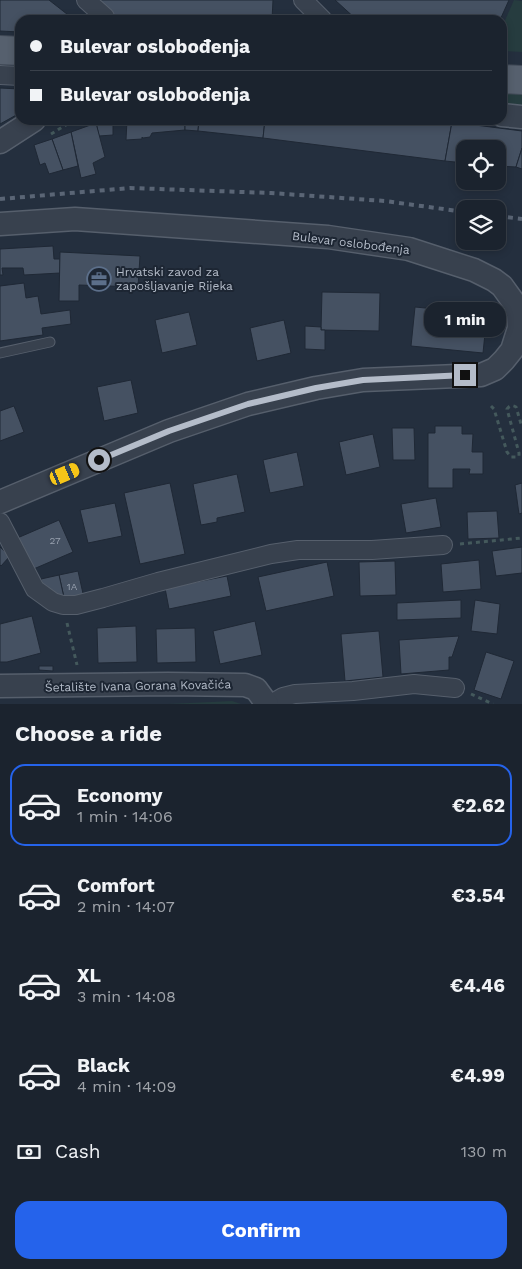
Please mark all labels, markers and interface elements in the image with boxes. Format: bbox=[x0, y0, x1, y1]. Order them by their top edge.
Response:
text: Bulevar oslobođenja bbox=[60, 35, 250, 58]
text: Bulevar oslobođenja bbox=[60, 83, 250, 106]
map controls bbox=[456, 140, 506, 250]
button: locate bbox=[456, 140, 506, 190]
button: layers bbox=[456, 200, 506, 250]
street label: Bulevar oslobođenja bbox=[291, 229, 411, 257]
place label: Hrvatski zavod za zapošljavanje Rijeka bbox=[116, 265, 233, 293]
office icon: Hrvatski zavod za zapošljavanje Rijeka bbox=[86, 266, 112, 292]
callout: 1 min bbox=[424, 302, 506, 338]
text: 1 min bbox=[444, 310, 486, 329]
route end bbox=[454, 364, 476, 386]
route start bbox=[88, 449, 110, 471]
car bbox=[48, 461, 81, 487]
house number: 27 bbox=[49, 535, 61, 546]
house number: 1A bbox=[67, 581, 78, 592]
street label: Šetalište Ivana Gorana Kovačića bbox=[45, 677, 231, 695]
text: Choose a ride bbox=[15, 721, 162, 746]
icon: car bbox=[17, 783, 62, 828]
text: Economy bbox=[77, 784, 162, 807]
text: €2.62 bbox=[452, 794, 505, 817]
text: 1 min · 14:06 bbox=[77, 807, 173, 826]
icon: car bbox=[17, 873, 62, 918]
text: Comfort bbox=[77, 874, 155, 897]
text: €3.54 bbox=[452, 884, 505, 907]
text: 2 min · 14:07 bbox=[77, 897, 175, 916]
icon: car bbox=[17, 963, 62, 1008]
text: XL bbox=[77, 964, 101, 987]
text: €4.46 bbox=[450, 974, 505, 997]
text: 3 min · 14:08 bbox=[77, 987, 176, 1006]
icon: car bbox=[17, 1053, 62, 1098]
text: Black bbox=[77, 1054, 130, 1077]
text: €4.99 bbox=[451, 1064, 505, 1087]
text: 4 min · 14:09 bbox=[77, 1077, 176, 1096]
icon: cash bbox=[15, 1138, 43, 1166]
text: Cash bbox=[55, 1140, 101, 1163]
text: 130 m bbox=[461, 1142, 507, 1161]
button: Confirm bbox=[15, 1201, 507, 1259]

